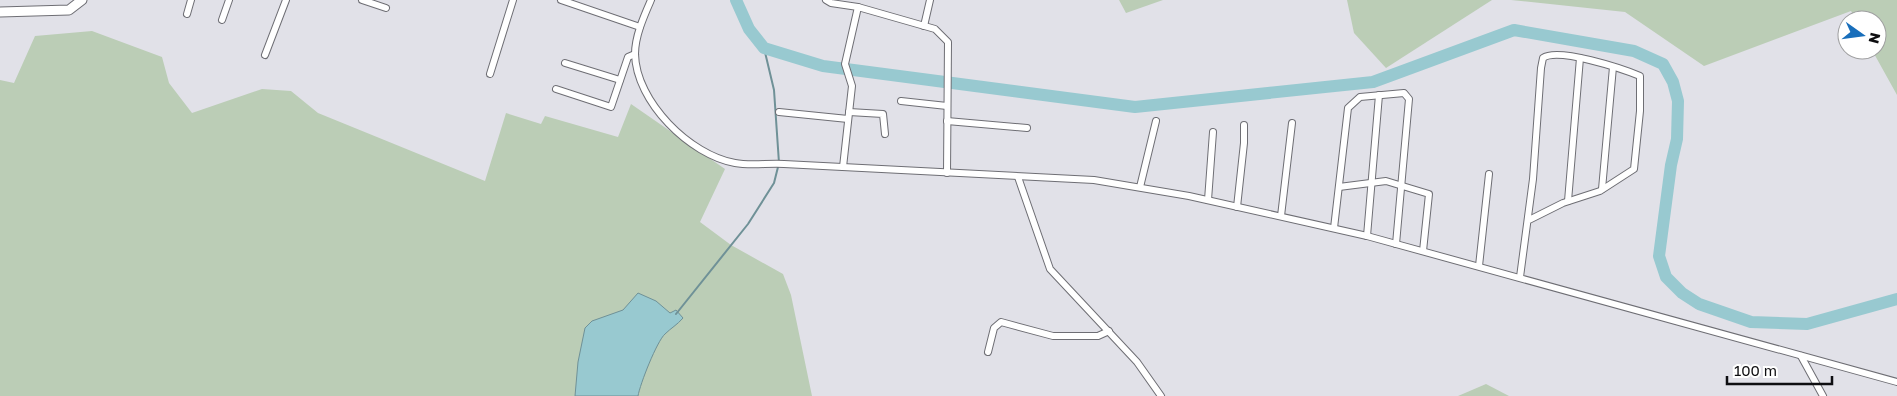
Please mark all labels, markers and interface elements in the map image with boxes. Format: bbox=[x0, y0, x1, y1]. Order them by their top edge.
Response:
north arrow bbox=[1837, 10, 1887, 60]
text: N bbox=[1866, 31, 1885, 45]
scale bar bbox=[1727, 354, 1832, 386]
text: 100 m bbox=[1734, 361, 1777, 379]

